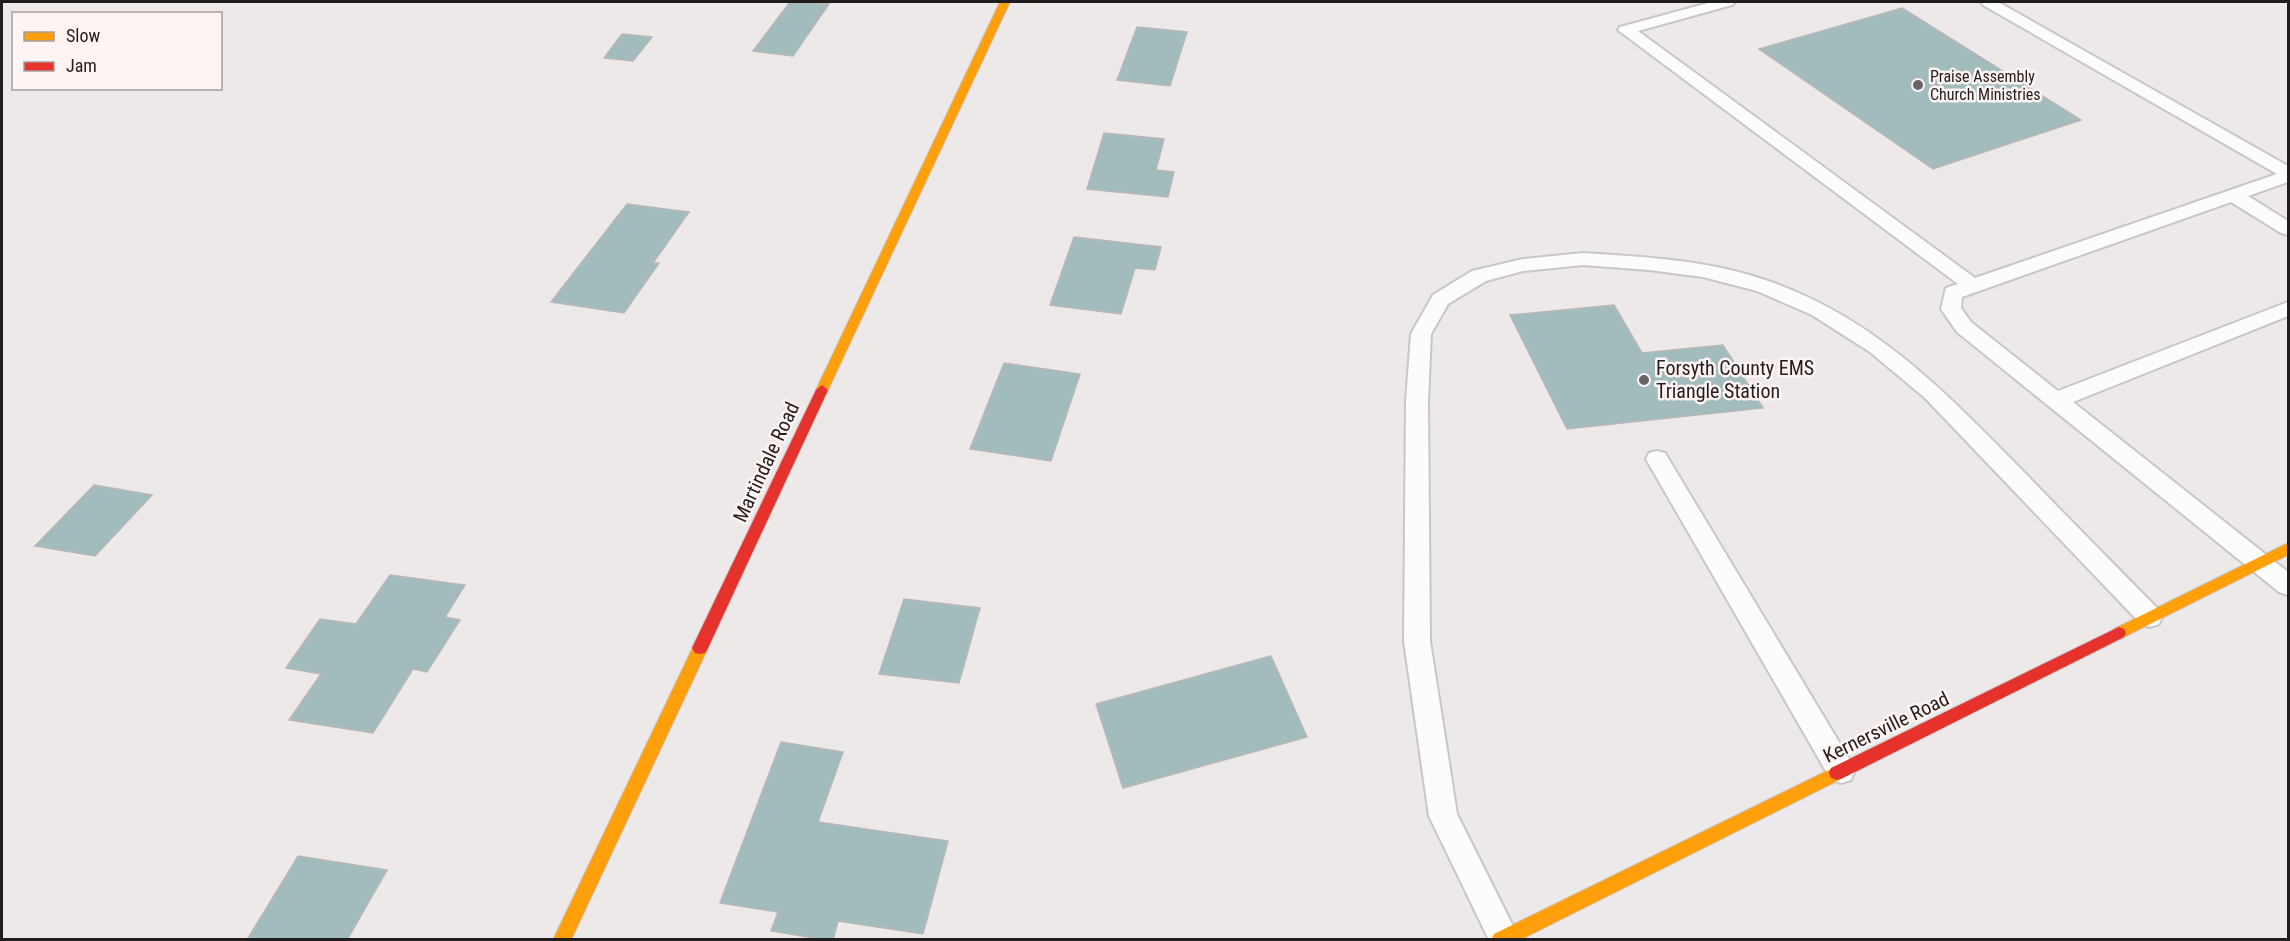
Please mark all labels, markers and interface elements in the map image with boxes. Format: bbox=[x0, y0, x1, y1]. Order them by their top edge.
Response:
legend bbox=[12, 12, 222, 90]
text: Slow bbox=[66, 25, 101, 46]
text: Jam bbox=[66, 55, 97, 76]
place label: Praise Assembly Church Ministries bbox=[1930, 67, 2041, 104]
marker: Praise Assembly Church Ministries bbox=[1911, 78, 1925, 92]
place label: Forsyth County EMS Triangle Station bbox=[1656, 356, 1814, 403]
marker: Forsyth County EMS Triangle Station bbox=[1637, 373, 1651, 387]
street label: Martindale Road bbox=[728, 398, 804, 526]
street label: Kernersville Road bbox=[1819, 686, 1953, 768]

